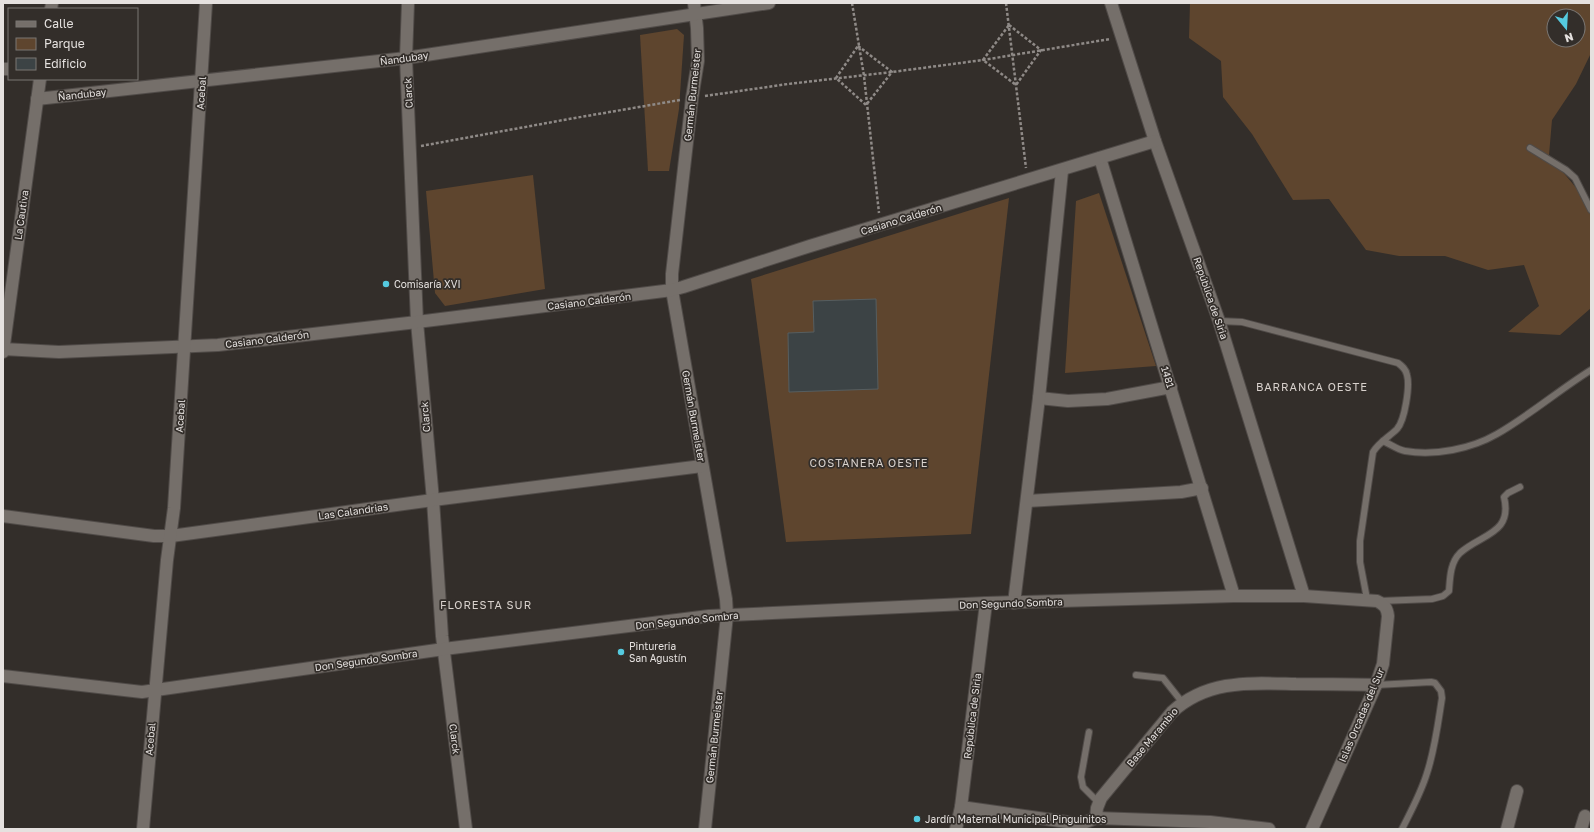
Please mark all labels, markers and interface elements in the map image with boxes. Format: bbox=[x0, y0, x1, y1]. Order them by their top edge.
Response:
legend bbox=[8, 8, 138, 80]
north arrow bbox=[1546, 8, 1586, 48]
text: Calle bbox=[44, 16, 74, 31]
text: N bbox=[1563, 31, 1575, 45]
text: Parque bbox=[44, 36, 85, 51]
street label: Germán Burmeister bbox=[681, 48, 703, 142]
street label: Ñandubay bbox=[379, 49, 429, 67]
text: Edificio bbox=[44, 56, 86, 71]
street label: Acebal bbox=[194, 76, 208, 110]
street label: Clarck bbox=[401, 77, 415, 109]
street label: Ñandubay bbox=[57, 85, 107, 103]
street label: La Cautiva bbox=[12, 189, 30, 241]
street label: Casiano Calderón bbox=[859, 201, 943, 237]
street label: República de Siria bbox=[1191, 255, 1231, 341]
place label: Comisaría XVI bbox=[394, 278, 461, 290]
marker: Comisaría XVI bbox=[381, 279, 391, 289]
street label: Casiano Calderón bbox=[546, 290, 632, 312]
street label: Casiano Calderón bbox=[224, 328, 310, 350]
street label: 1481 bbox=[1159, 365, 1177, 389]
street label: Germán Burmeister bbox=[680, 369, 708, 463]
district label: BARRANCA OESTE bbox=[1256, 380, 1368, 393]
street label: Acebal bbox=[173, 399, 187, 433]
street label: Clarck bbox=[418, 401, 432, 433]
district label: COSTANERA OESTE bbox=[810, 456, 928, 469]
street label: Las Calandrias bbox=[317, 500, 389, 522]
street label: Don Segundo Sombra bbox=[959, 595, 1063, 611]
district label: FLORESTA SUR bbox=[440, 598, 532, 611]
street label: Don Segundo Sombra bbox=[635, 609, 739, 631]
place label: Pintureria San Agustín bbox=[629, 640, 687, 664]
street label: Don Segundo Sombra bbox=[314, 647, 418, 673]
marker: Pintureria San Agustín bbox=[616, 647, 626, 657]
street label: Islas Orcadas del Sur bbox=[1336, 666, 1386, 764]
street label: República de Siria bbox=[961, 673, 983, 759]
street label: Germán Burmeister bbox=[703, 690, 725, 784]
street label: Base Marambio bbox=[1124, 705, 1180, 769]
street label: Acebal bbox=[143, 722, 157, 756]
street label: Clarck bbox=[447, 723, 463, 755]
place label: Jardín Maternal Municipal Pinguinitos bbox=[925, 813, 1106, 825]
marker: Jardín Maternal Municipal Pinguinitos bbox=[912, 814, 922, 824]

